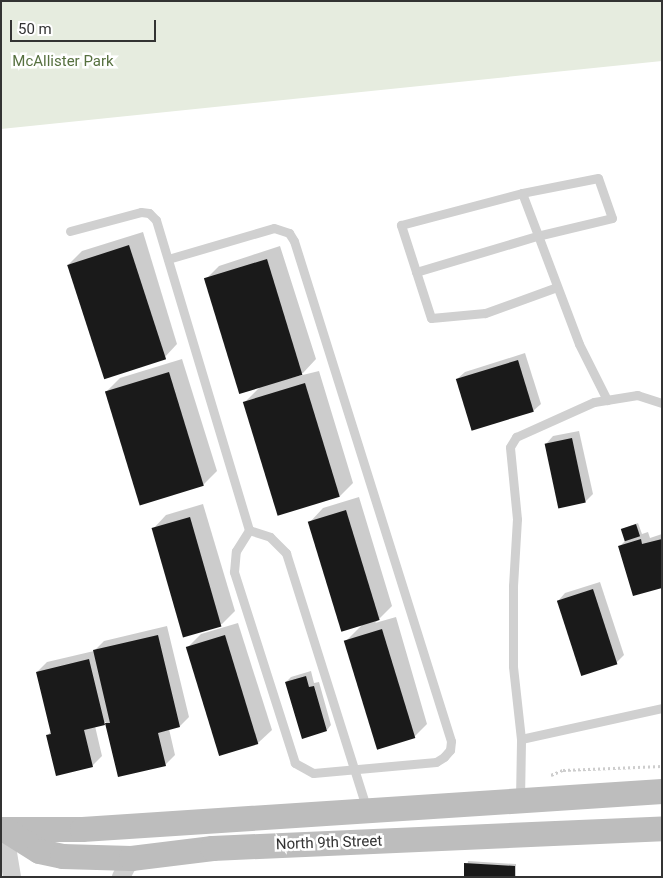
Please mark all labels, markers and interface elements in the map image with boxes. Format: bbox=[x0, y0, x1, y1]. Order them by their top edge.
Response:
scale bar bbox=[12, 10, 159, 42]
text: 50 m bbox=[18, 20, 52, 38]
park label: McAllister Park bbox=[12, 53, 114, 71]
street label: North 9th Street bbox=[275, 832, 383, 854]

